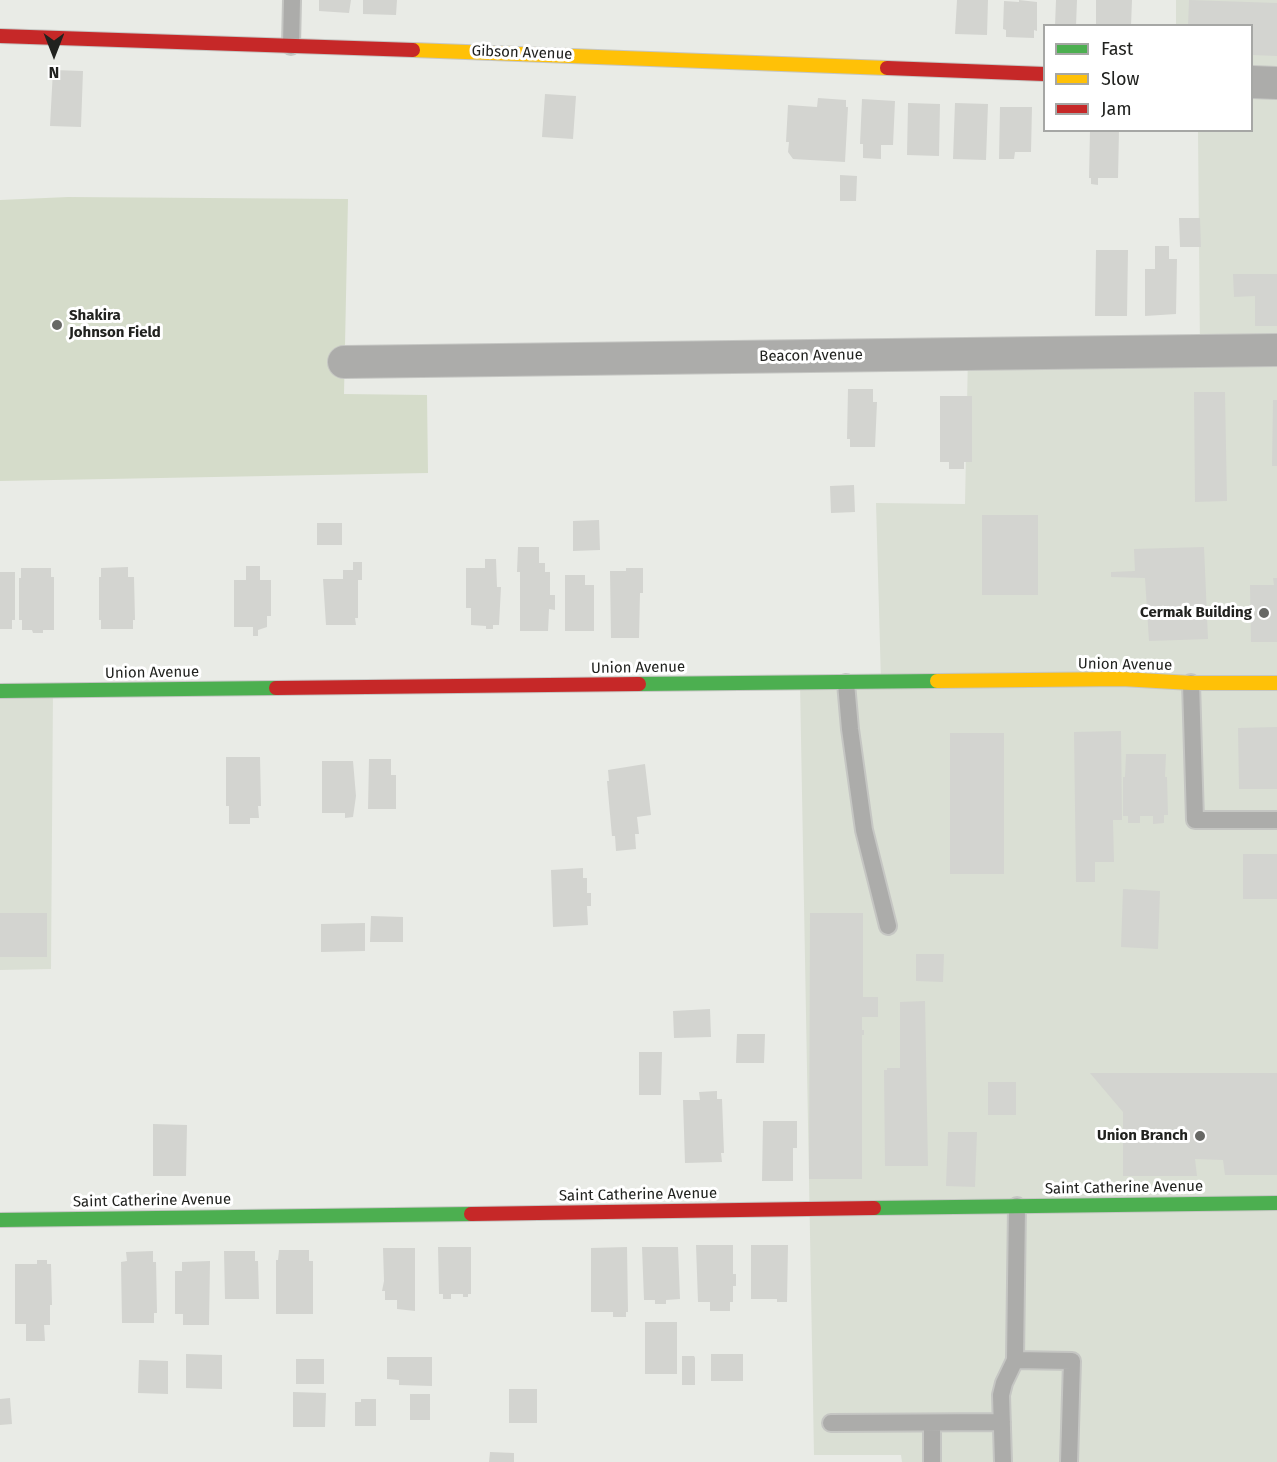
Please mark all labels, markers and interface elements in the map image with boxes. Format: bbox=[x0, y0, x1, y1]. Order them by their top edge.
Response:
north arrow bbox=[24, 24, 84, 84]
legend bbox=[1043, 24, 1253, 132]
text: Fast bbox=[1101, 38, 1133, 60]
street label: Gibson Avenue bbox=[471, 42, 573, 64]
text: N bbox=[49, 63, 59, 82]
text: Slow bbox=[1101, 68, 1139, 90]
text: Jam bbox=[1101, 98, 1132, 120]
place label: Shakira Johnson Field bbox=[69, 307, 161, 342]
marker: Shakira Johnson Field bbox=[50, 318, 64, 332]
street label: Beacon Avenue bbox=[759, 346, 863, 366]
place label: Cermak Building bbox=[1140, 604, 1252, 622]
marker: Cermak Building bbox=[1257, 606, 1271, 620]
street label: Union Avenue bbox=[1078, 655, 1172, 675]
street label: Union Avenue bbox=[591, 658, 685, 678]
street label: Union Avenue bbox=[105, 663, 199, 683]
place label: Union Branch bbox=[1097, 1127, 1188, 1145]
marker: Union Branch bbox=[1193, 1129, 1207, 1143]
street label: Saint Catherine Avenue bbox=[1045, 1178, 1203, 1198]
street label: Saint Catherine Avenue bbox=[559, 1185, 717, 1205]
street label: Saint Catherine Avenue bbox=[73, 1191, 231, 1211]

